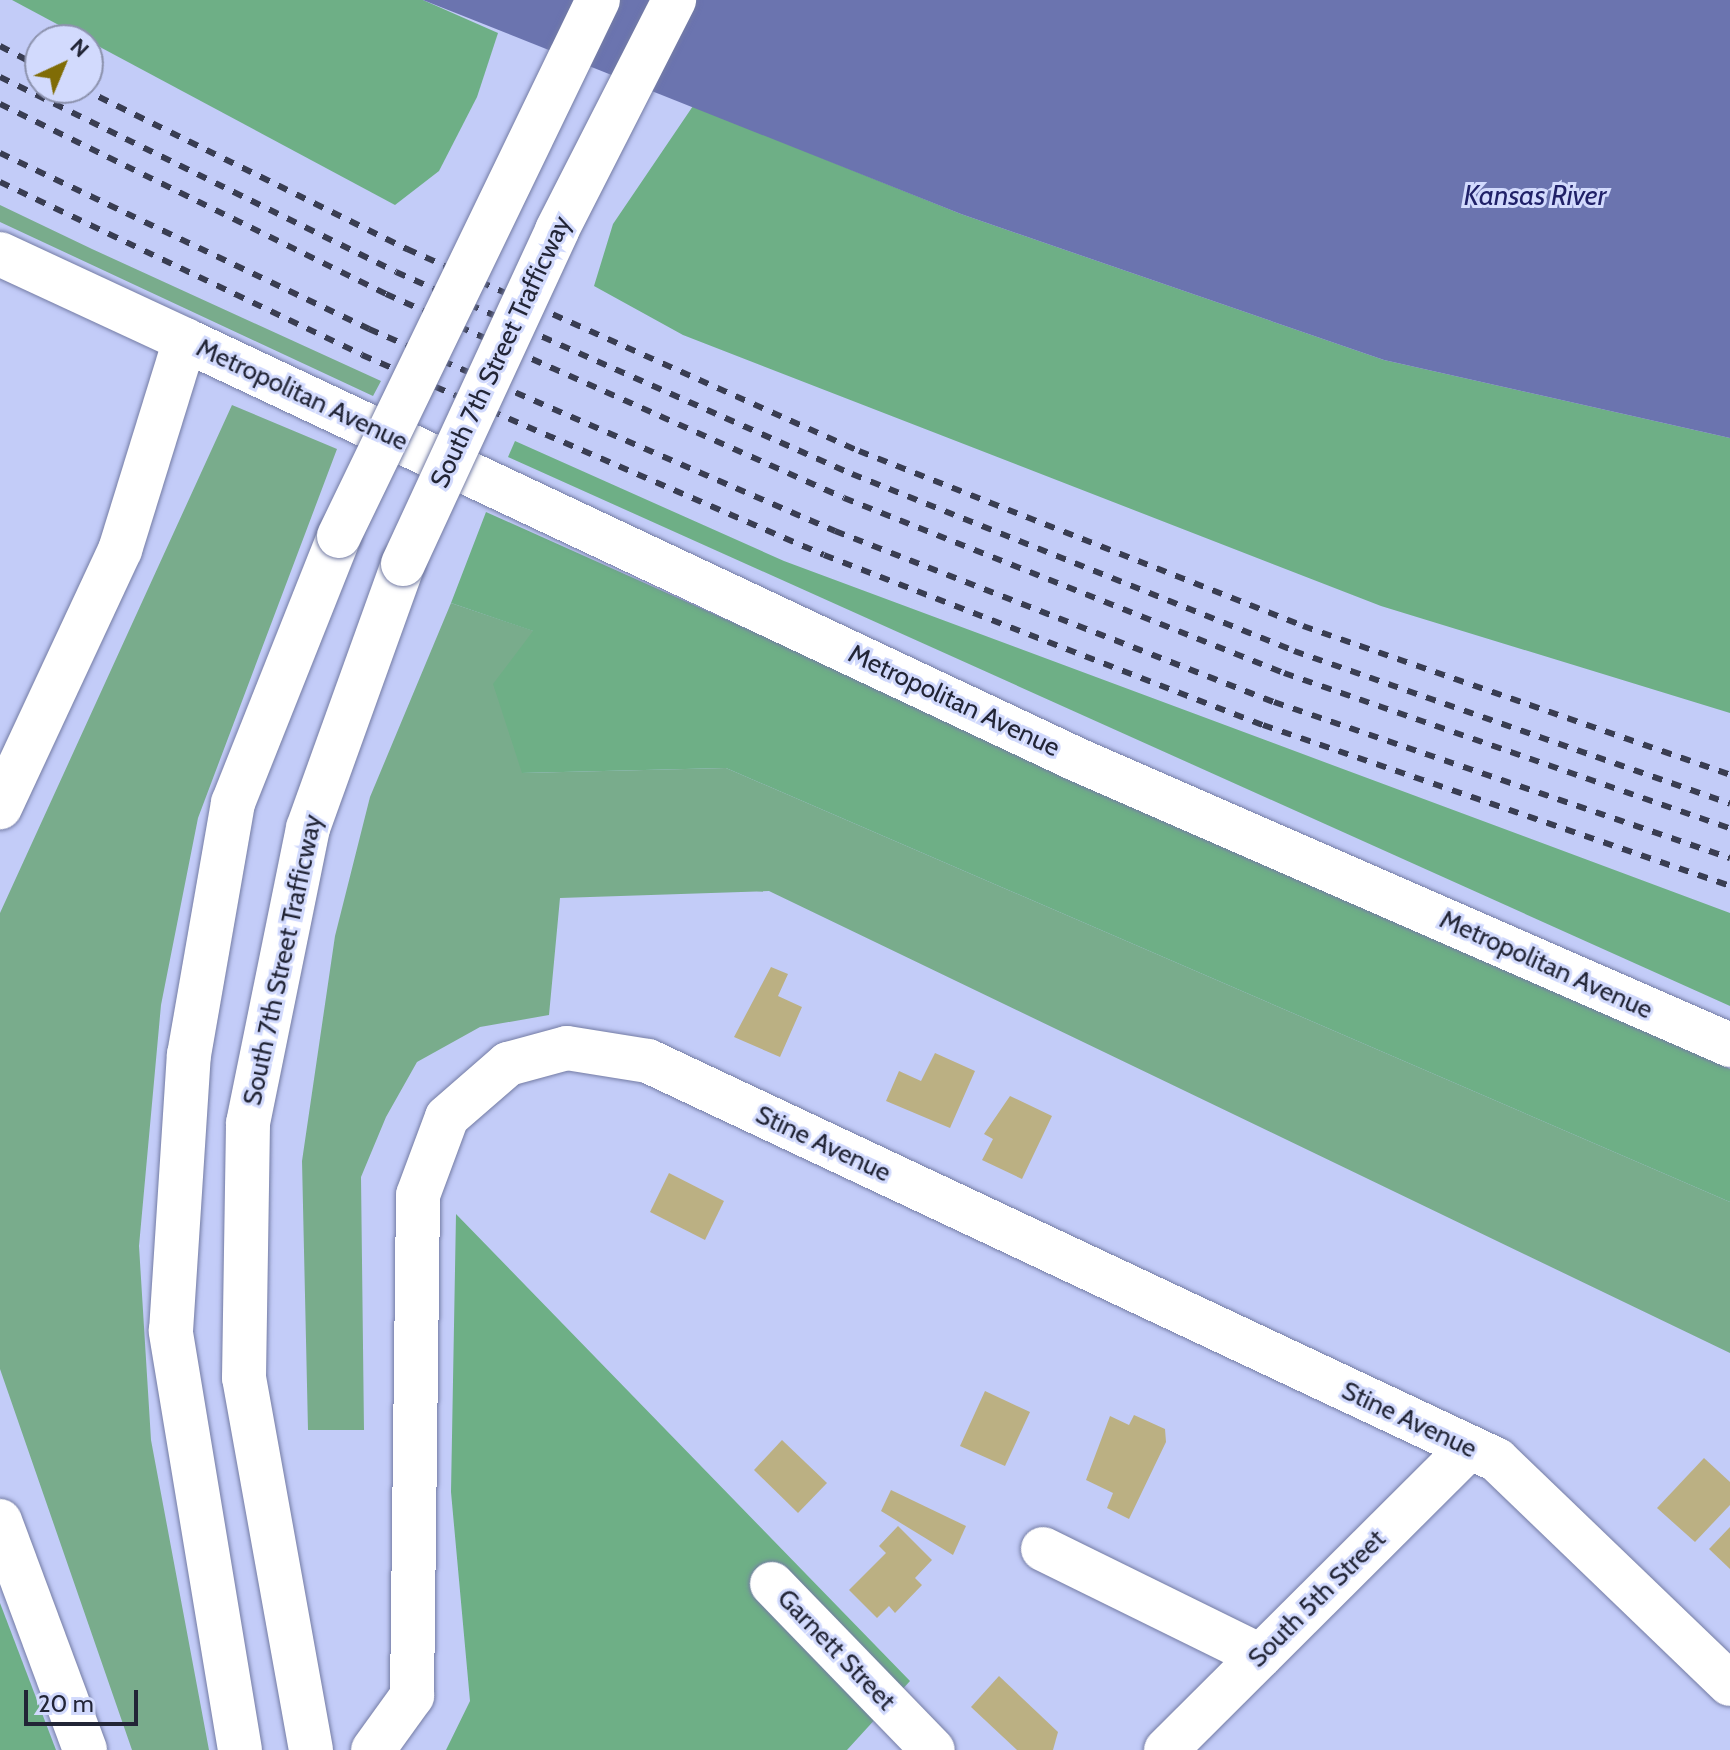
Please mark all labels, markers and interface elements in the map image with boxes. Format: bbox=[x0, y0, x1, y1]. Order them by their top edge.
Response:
north arrow bbox=[24, 24, 104, 104]
text: N bbox=[65, 33, 95, 63]
water label: Kansas River bbox=[1464, 178, 1606, 212]
street label: South 7th Street Trafficway bbox=[424, 211, 578, 493]
street label: Metropolitan Avenue bbox=[191, 332, 413, 458]
street label: Metropolitan Avenue bbox=[843, 638, 1065, 764]
street label: South 7th Street Trafficway bbox=[237, 812, 329, 1108]
street label: Metropolitan Avenue bbox=[1435, 904, 1657, 1026]
street label: Stine Avenue bbox=[751, 1099, 895, 1189]
street label: Stine Avenue bbox=[1337, 1375, 1481, 1465]
street label: South 5th Street bbox=[1242, 1524, 1392, 1674]
street label: Garnett Street bbox=[771, 1583, 901, 1717]
scale bar bbox=[28, 1674, 142, 1724]
text: 20 m bbox=[38, 1689, 94, 1718]

